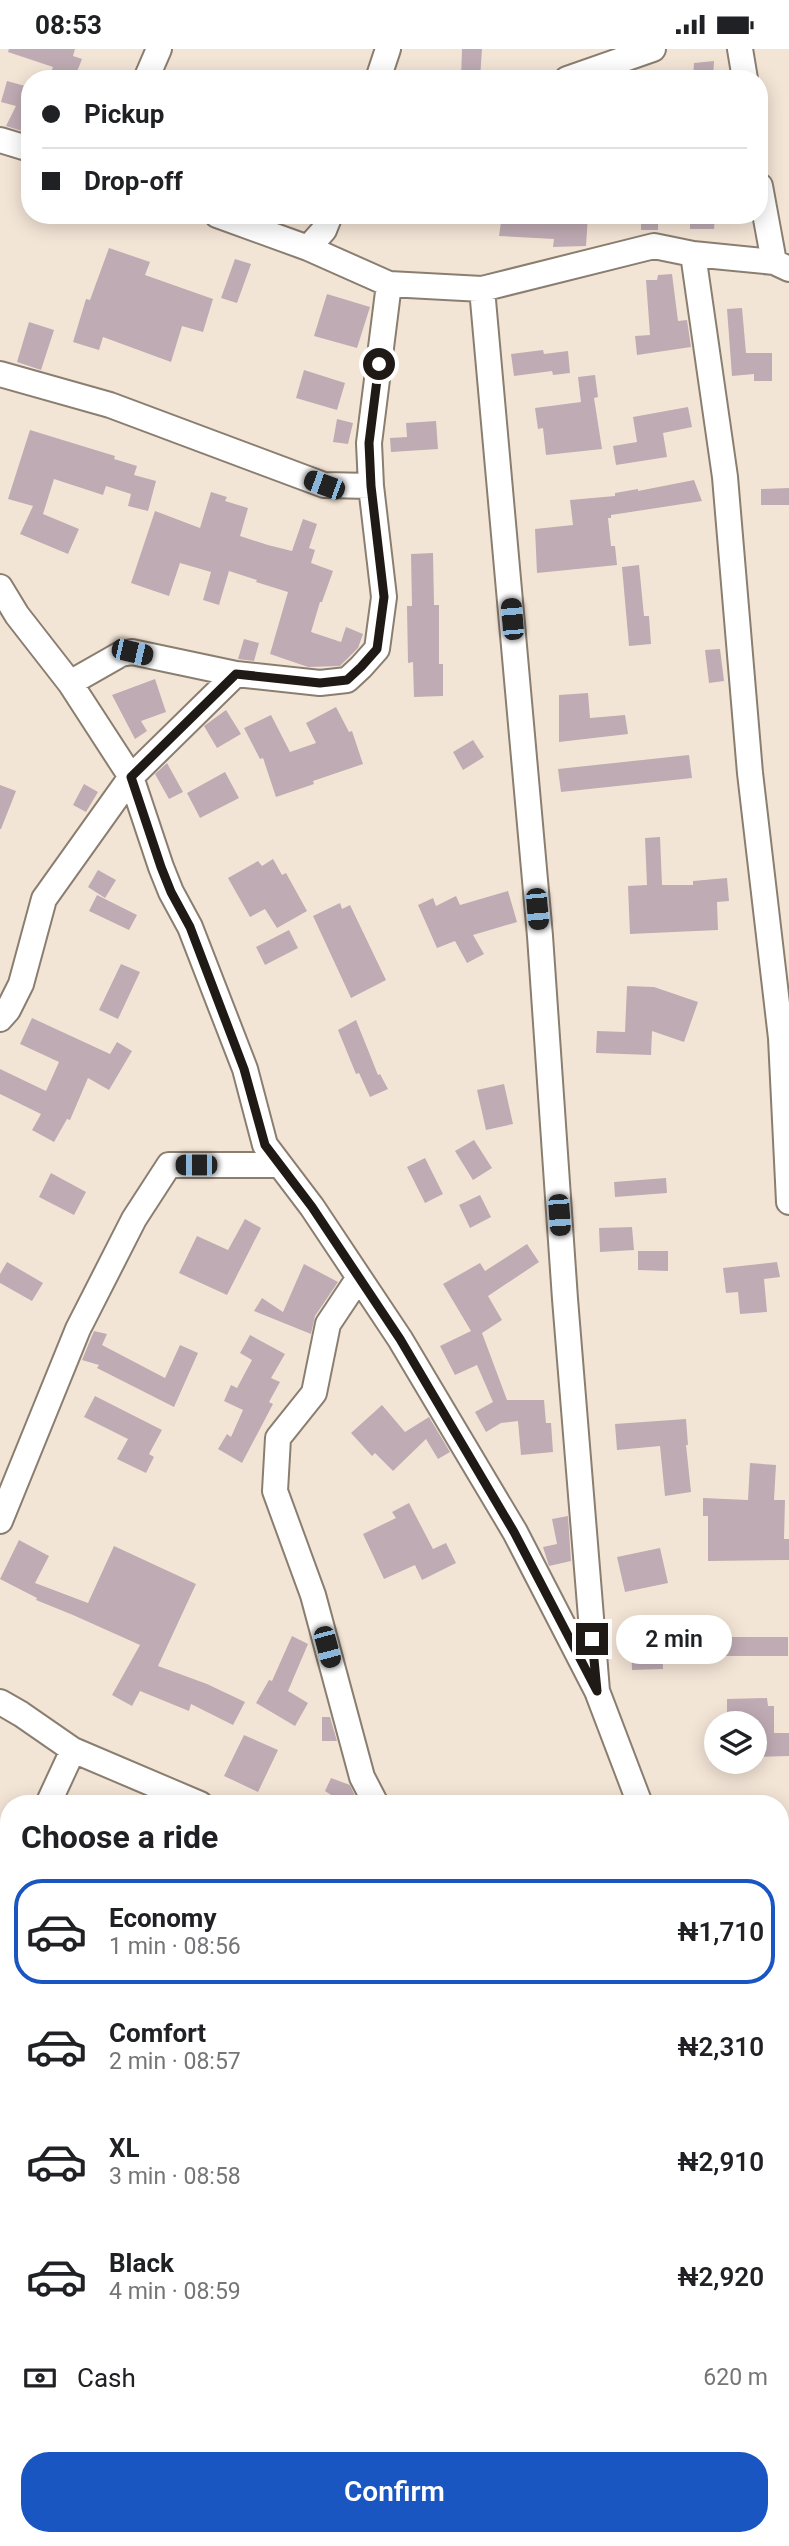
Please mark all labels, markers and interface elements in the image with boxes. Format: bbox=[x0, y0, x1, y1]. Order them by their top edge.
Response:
text: 08:53 bbox=[35, 10, 102, 40]
text: Pickup bbox=[84, 99, 164, 129]
text: Drop-off bbox=[84, 166, 183, 196]
route start bbox=[363, 348, 395, 380]
car bbox=[301, 468, 348, 502]
car bbox=[500, 597, 525, 641]
car bbox=[110, 637, 155, 667]
car bbox=[525, 887, 550, 931]
car bbox=[176, 1155, 218, 1176]
car bbox=[548, 1193, 571, 1237]
callout: 2 min bbox=[616, 1615, 732, 1663]
route end bbox=[576, 1623, 608, 1655]
car bbox=[312, 1624, 343, 1670]
text: 2 min bbox=[645, 1626, 703, 1653]
map controls bbox=[704, 1711, 767, 1774]
button: layers bbox=[704, 1711, 767, 1774]
text: Choose a ride bbox=[21, 1818, 218, 1856]
icon: car bbox=[25, 1900, 88, 1963]
text: Economy bbox=[109, 1903, 216, 1933]
text: ₦1,710 bbox=[677, 1917, 764, 1947]
text: 1 min · 08:56 bbox=[109, 1933, 241, 1960]
icon: car bbox=[25, 2015, 88, 2078]
text: Comfort bbox=[109, 2018, 206, 2048]
text: ₦2,310 bbox=[677, 2032, 764, 2062]
text: 2 min · 08:57 bbox=[109, 2048, 241, 2075]
icon: car bbox=[25, 2130, 88, 2193]
text: XL bbox=[109, 2133, 140, 2163]
text: ₦2,910 bbox=[677, 2147, 764, 2177]
text: 3 min · 08:58 bbox=[109, 2163, 241, 2190]
icon: car bbox=[25, 2245, 88, 2308]
text: Black bbox=[109, 2248, 174, 2278]
text: ₦2,920 bbox=[677, 2262, 764, 2292]
text: 4 min · 08:59 bbox=[109, 2278, 241, 2305]
icon: cash bbox=[21, 2359, 59, 2397]
text: Cash bbox=[77, 2363, 136, 2393]
text: 620 m bbox=[703, 2364, 768, 2391]
button: Confirm bbox=[21, 2452, 768, 2532]

